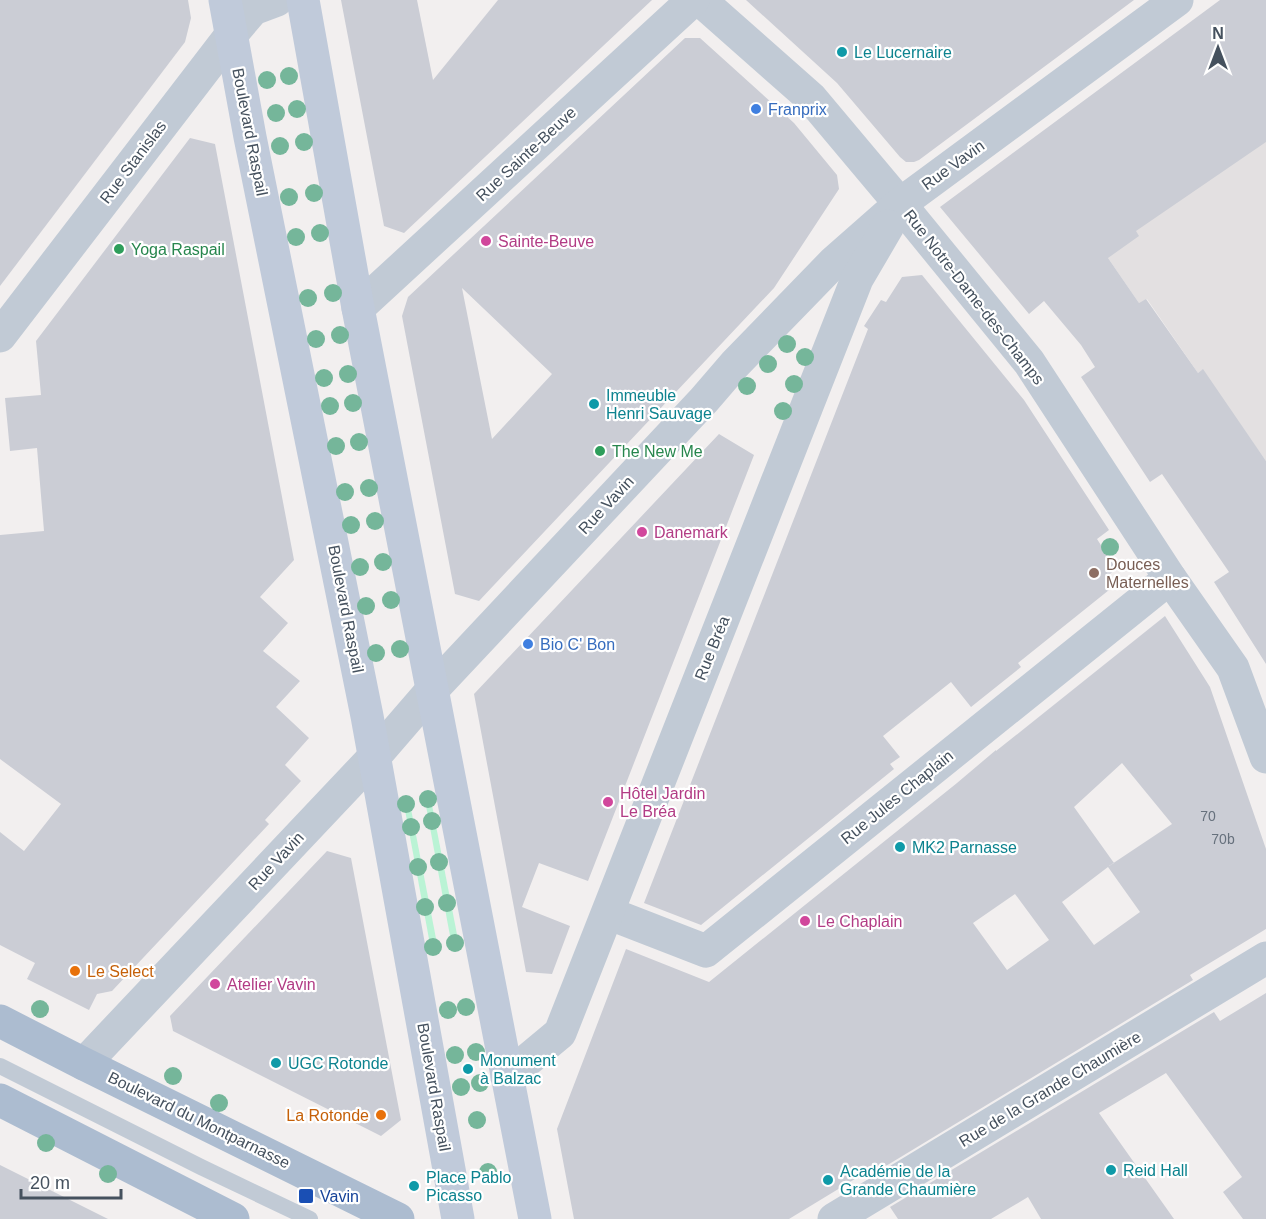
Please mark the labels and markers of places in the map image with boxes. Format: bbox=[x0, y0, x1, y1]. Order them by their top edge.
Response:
place label: Le Lucernaire bbox=[854, 44, 952, 61]
marker: Le Lucernaire bbox=[835, 45, 849, 59]
place label: Franprix bbox=[768, 101, 827, 118]
marker: Franprix bbox=[749, 102, 763, 116]
place label: Sainte-Beuve bbox=[498, 233, 594, 250]
marker: Sainte-Beuve bbox=[479, 234, 493, 248]
place label: Yoga Raspail bbox=[131, 241, 225, 258]
marker: Yoga Raspail bbox=[112, 242, 126, 256]
place label: Immeuble Henri Sauvage bbox=[606, 387, 712, 422]
marker: Immeuble Henri Sauvage bbox=[587, 397, 601, 411]
place label: The New Me bbox=[612, 443, 703, 460]
marker: The New Me bbox=[593, 444, 607, 458]
place label: Danemark bbox=[654, 524, 729, 541]
marker: Danemark bbox=[635, 525, 649, 539]
place label: Douces Maternelles bbox=[1106, 556, 1189, 591]
marker: Douces Maternelles bbox=[1087, 566, 1101, 580]
place label: Bio C' Bon bbox=[540, 636, 615, 653]
marker: Bio C' Bon bbox=[521, 637, 535, 651]
place label: Hôtel Jardin Le Bréa bbox=[620, 785, 705, 820]
marker: Hôtel Jardin Le Bréa bbox=[601, 795, 615, 809]
place label: MK2 Parnasse bbox=[912, 839, 1017, 856]
marker: MK2 Parnasse bbox=[893, 840, 907, 854]
place label: Le Chaplain bbox=[817, 913, 902, 930]
marker: Le Chaplain bbox=[798, 914, 812, 928]
place label: Le Select bbox=[87, 963, 154, 980]
marker: Le Select bbox=[68, 964, 82, 978]
place label: Atelier Vavin bbox=[227, 976, 316, 993]
marker: Atelier Vavin bbox=[208, 977, 222, 991]
place label: Monument à Balzac bbox=[480, 1052, 556, 1087]
place label: UGC Rotonde bbox=[288, 1055, 389, 1072]
marker: UGC Rotonde bbox=[269, 1056, 283, 1070]
marker: Monument à Balzac bbox=[461, 1062, 475, 1076]
place label: La Rotonde bbox=[286, 1107, 369, 1124]
marker: La Rotonde bbox=[374, 1108, 388, 1122]
place label: Reid Hall bbox=[1123, 1162, 1188, 1179]
place label: Académie de la Grande Chaumière bbox=[840, 1163, 976, 1198]
marker: Reid Hall bbox=[1104, 1163, 1118, 1177]
place label: Place Pablo Picasso bbox=[426, 1169, 511, 1204]
marker: Académie de la Grande Chaumière bbox=[821, 1173, 835, 1187]
marker: Place Pablo Picasso bbox=[407, 1179, 421, 1193]
marker: Vavin bbox=[297, 1187, 315, 1205]
place label: Vavin bbox=[320, 1188, 359, 1205]

